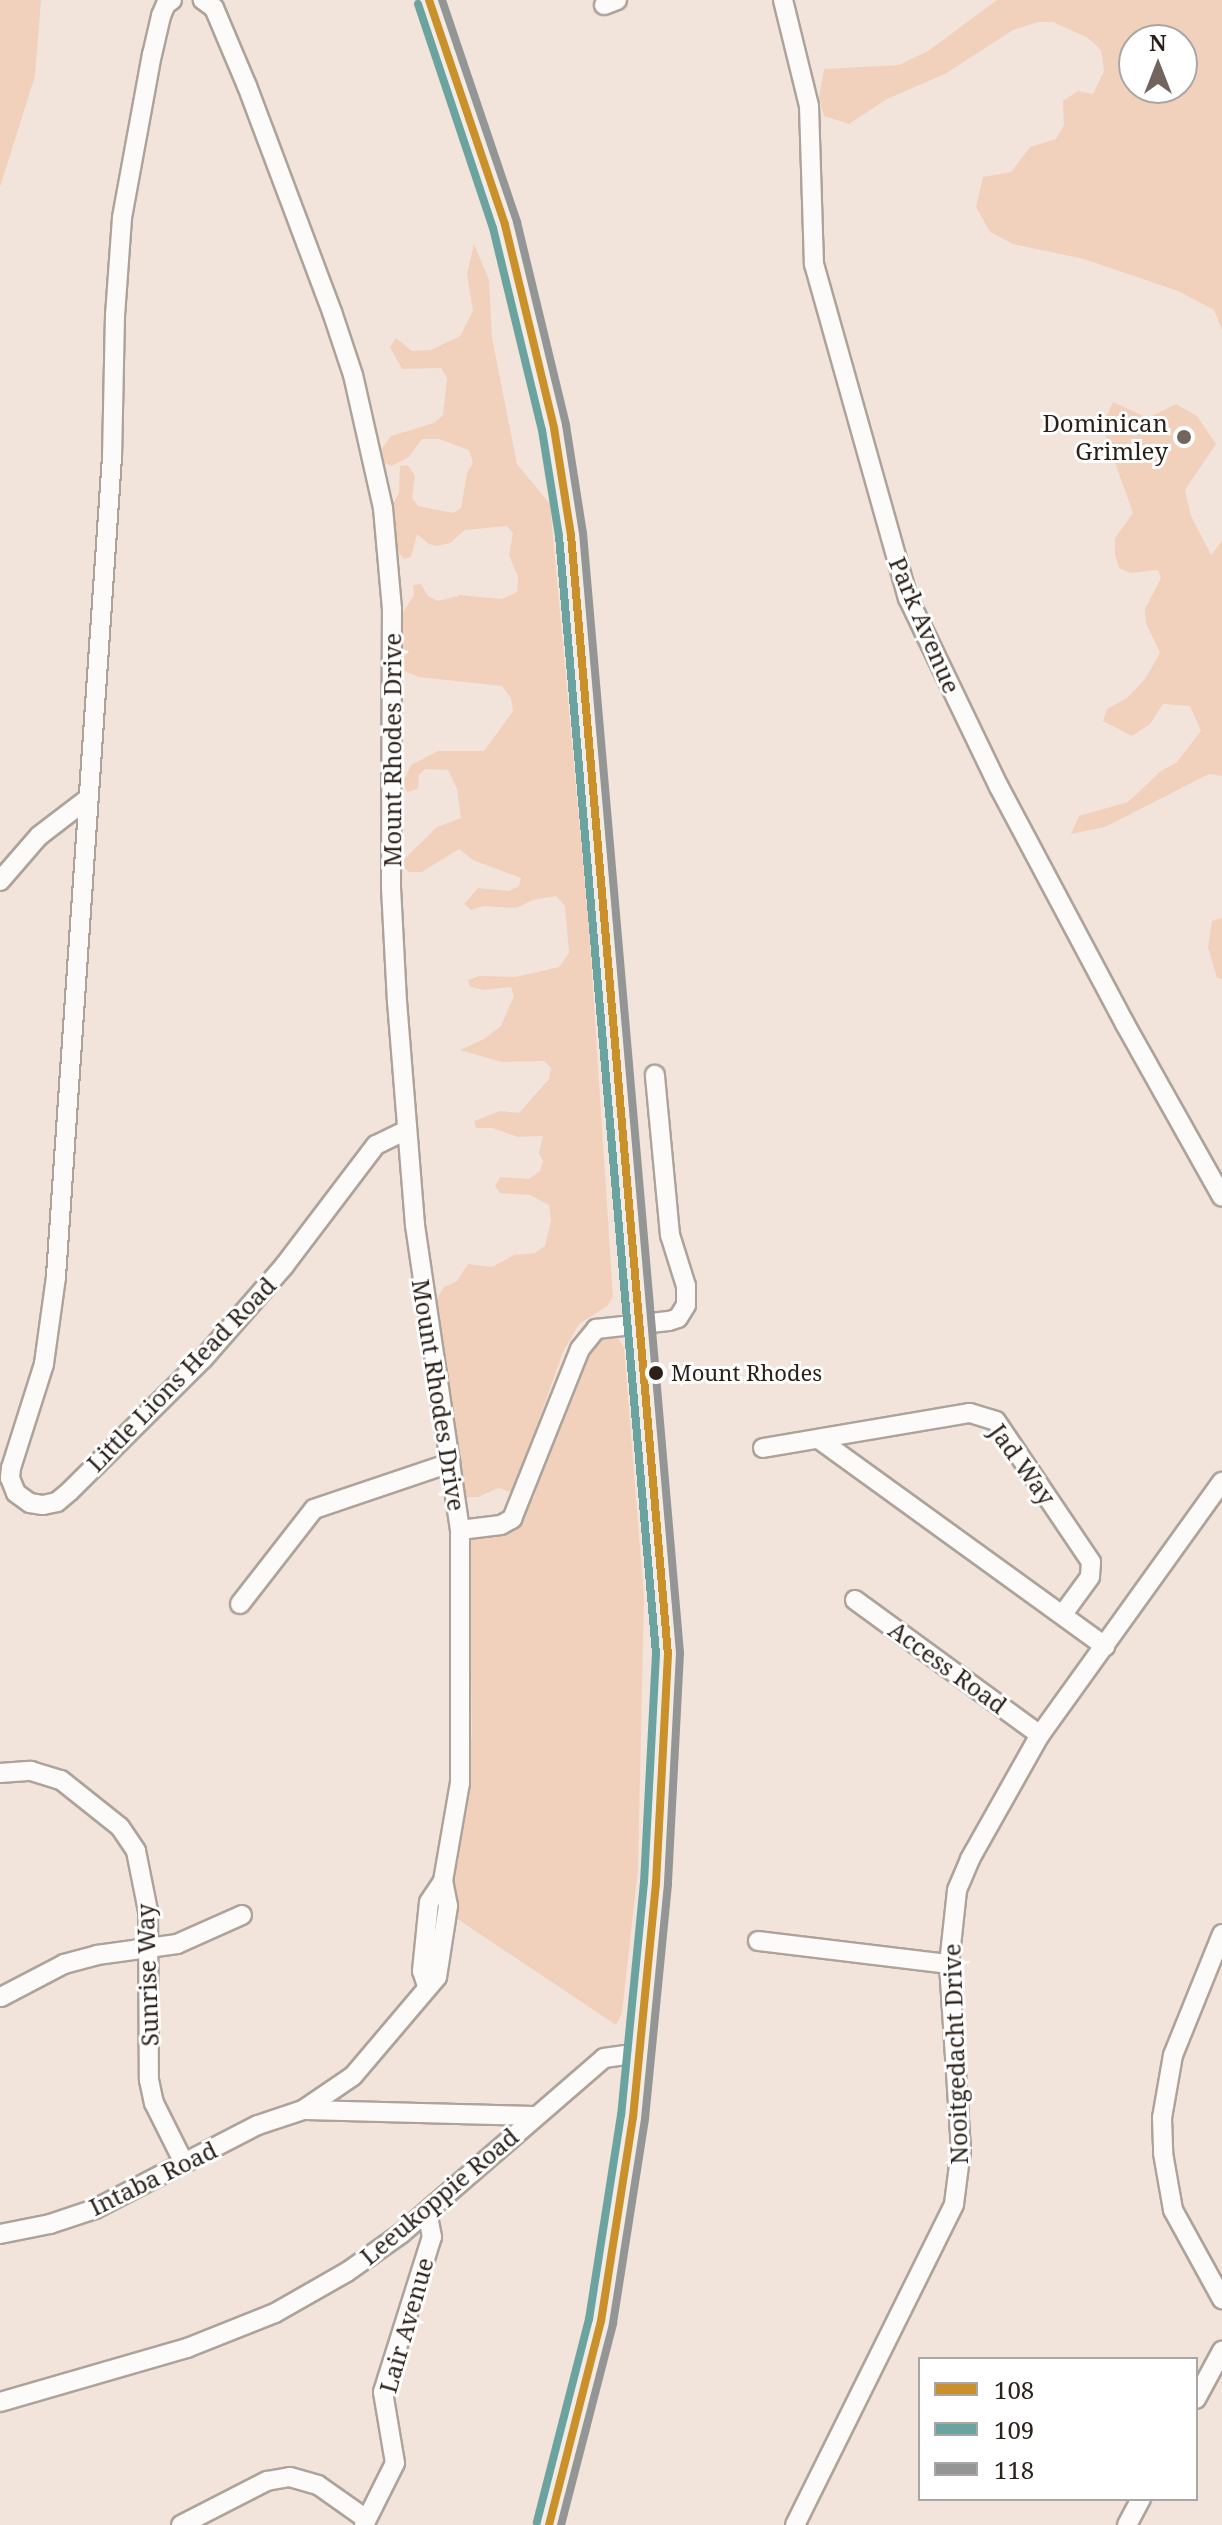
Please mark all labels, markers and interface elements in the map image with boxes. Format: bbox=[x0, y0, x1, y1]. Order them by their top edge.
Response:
north arrow bbox=[1118, 24, 1198, 104]
text: N bbox=[1149, 27, 1167, 57]
place label: Dominican Grimley bbox=[1042, 409, 1168, 465]
marker: Dominican Grimley bbox=[1175, 428, 1193, 446]
street label: Park Avenue bbox=[883, 552, 967, 698]
street label: Mount Rhodes Drive bbox=[378, 633, 406, 867]
street label: Little Lions Head Road bbox=[81, 1271, 281, 1477]
street label: Mount Rhodes Drive bbox=[406, 1277, 472, 1513]
place label: Mount Rhodes bbox=[671, 1360, 822, 1386]
marker: Mount Rhodes bbox=[648, 1365, 664, 1381]
street label: Jad Way bbox=[984, 1418, 1062, 1510]
street label: Access Road bbox=[883, 1615, 1013, 1719]
street label: Sunrise Way bbox=[130, 1903, 164, 2047]
street label: Nooitgedacht Drive bbox=[937, 1943, 973, 2165]
street label: Leeukoppie Road bbox=[354, 2122, 524, 2270]
street label: Intaba Road bbox=[84, 2135, 222, 2221]
street label: Lair Avenue bbox=[373, 2254, 439, 2396]
legend bbox=[918, 2357, 1198, 2501]
text: 108 bbox=[994, 2373, 1034, 2406]
text: 109 bbox=[994, 2413, 1034, 2446]
text: 118 bbox=[994, 2453, 1034, 2486]

